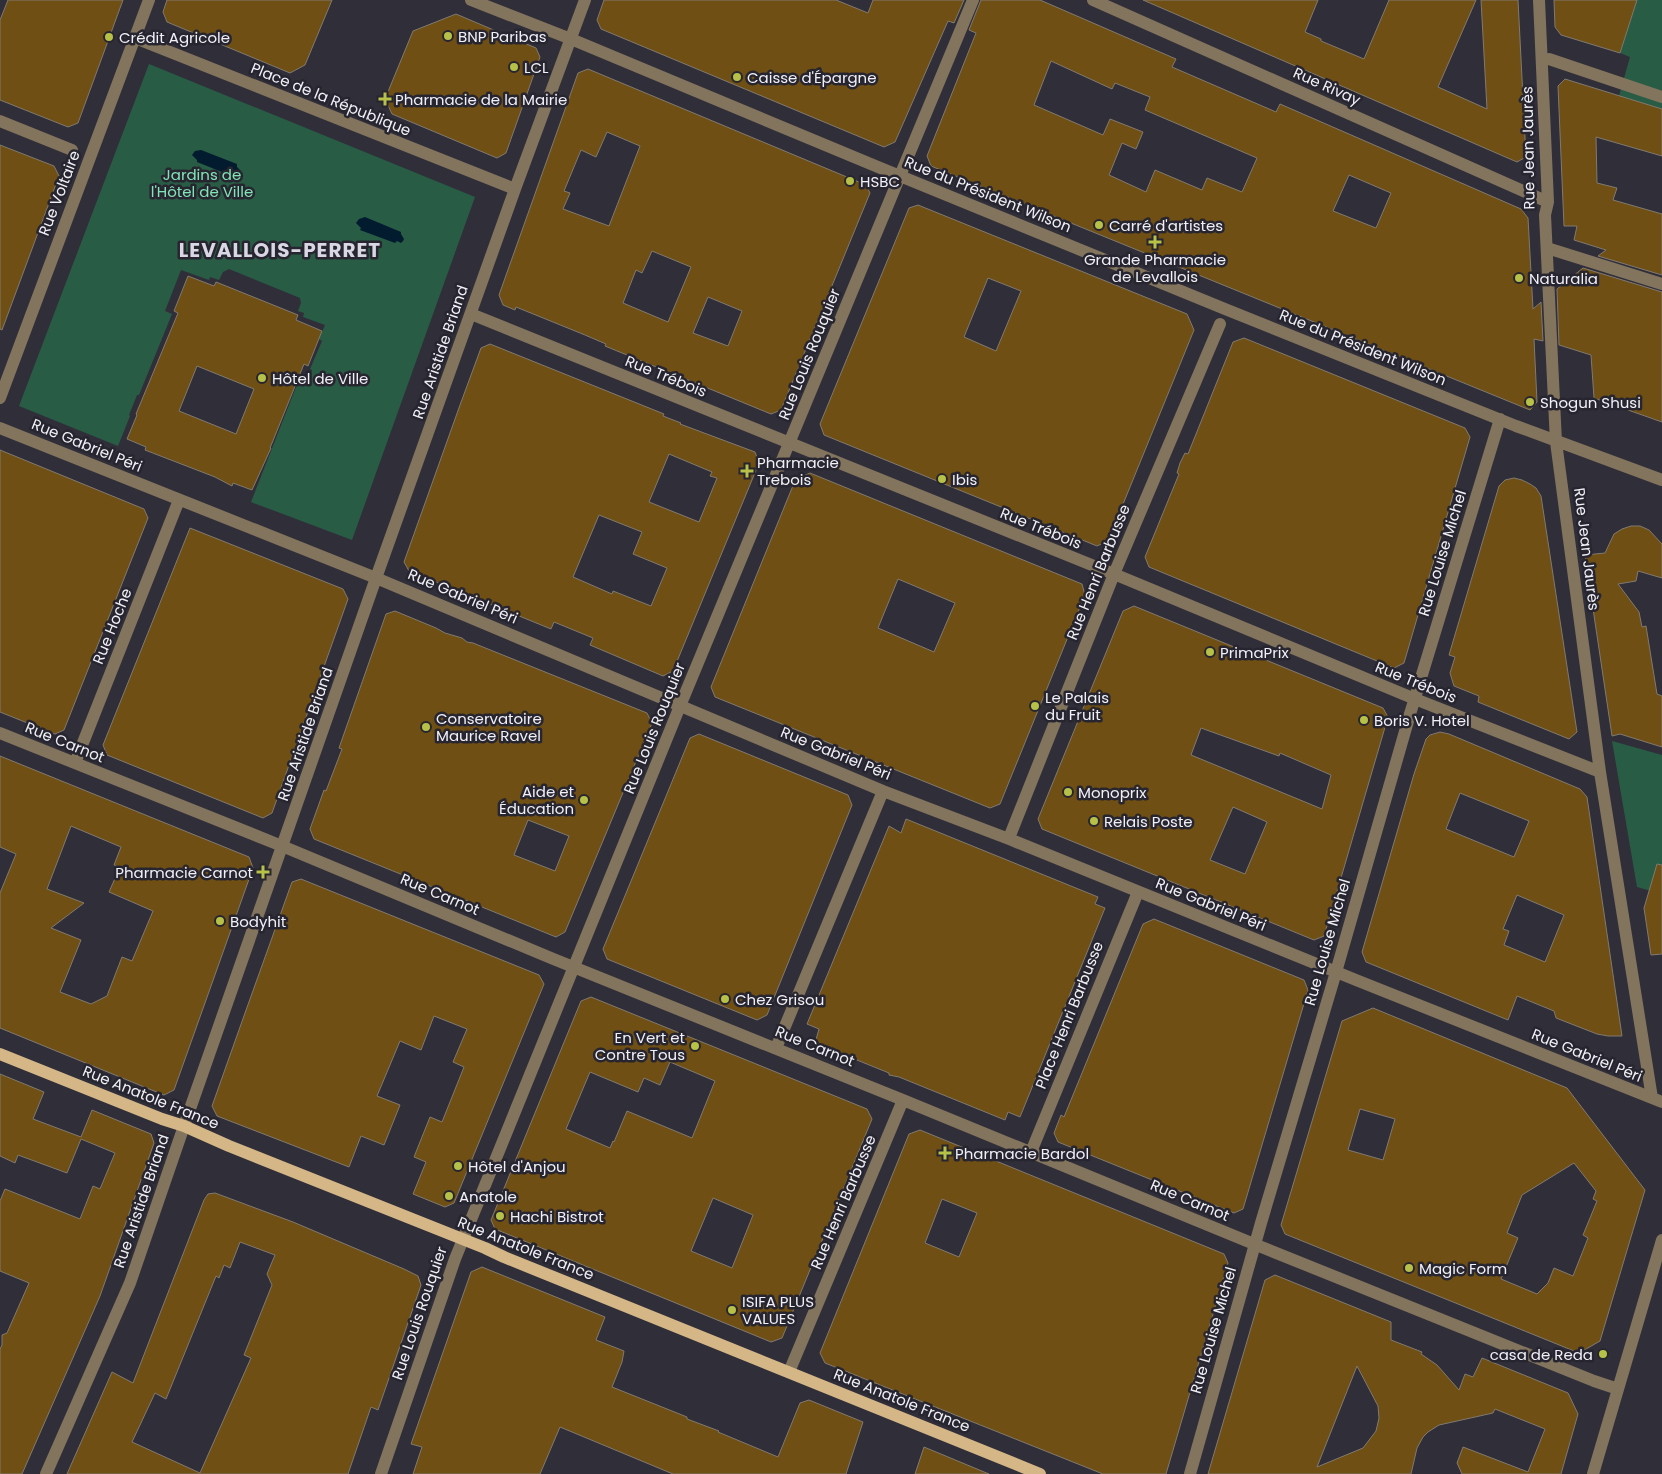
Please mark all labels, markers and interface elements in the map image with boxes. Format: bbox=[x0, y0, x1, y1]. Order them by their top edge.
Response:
place label: BNP Paribas bbox=[458, 26, 547, 47]
place label: Crédit Agricole bbox=[119, 27, 230, 48]
marker: BNP Paribas bbox=[442, 30, 454, 42]
marker: Crédit Agricole bbox=[103, 31, 115, 43]
street label: Place de la République bbox=[248, 57, 414, 141]
place label: LCL bbox=[524, 57, 549, 78]
marker: LCL bbox=[508, 61, 520, 73]
street label: Rue Rivay bbox=[1290, 62, 1365, 110]
place label: Caisse d'Épargne bbox=[747, 67, 877, 88]
marker: Caisse d'Épargne bbox=[731, 71, 743, 83]
street label: Rue Jean Jaurès bbox=[1516, 86, 1540, 210]
place label: Pharmacie de la Mairie bbox=[395, 89, 567, 110]
marker: Pharmacie de la Mairie bbox=[379, 93, 391, 105]
street label: Rue Voltaire bbox=[33, 147, 85, 239]
street label: Rue du Président Wilson bbox=[901, 151, 1075, 237]
park label: Jardins de l'Hôtel de Ville bbox=[151, 164, 253, 202]
place label: HSBC bbox=[860, 171, 900, 192]
marker: HSBC bbox=[844, 175, 856, 187]
place label: Carré d'artistes bbox=[1109, 215, 1223, 236]
marker: Carré d'artistes bbox=[1093, 219, 1105, 231]
district label: LEVALLOIS-PERRET bbox=[179, 236, 381, 264]
marker: Grande Pharmacie de Levallois bbox=[1149, 236, 1161, 248]
place label: Grande Pharmacie de Levallois bbox=[1084, 249, 1226, 287]
place label: Naturalia bbox=[1529, 268, 1598, 289]
marker: Naturalia bbox=[1513, 272, 1525, 284]
street label: Rue Aristide Briand bbox=[407, 282, 473, 422]
street label: Rue Louis Rouquier bbox=[773, 285, 845, 423]
street label: Rue du Président Wilson bbox=[1276, 304, 1450, 390]
street label: Rue Trébois bbox=[622, 350, 710, 402]
place label: Hôtel de Ville bbox=[272, 368, 368, 389]
marker: Hôtel de Ville bbox=[256, 372, 268, 384]
place label: Shogun Shusi bbox=[1540, 392, 1641, 413]
marker: Shogun Shusi bbox=[1524, 396, 1536, 408]
street label: Rue Gabriel Péri bbox=[29, 413, 145, 477]
place label: Pharmacie Trebois bbox=[757, 452, 839, 490]
marker: Pharmacie Trebois bbox=[741, 465, 753, 477]
place label: Ibis bbox=[952, 469, 978, 490]
marker: Ibis bbox=[936, 473, 948, 485]
street label: Rue Jean Jaurès bbox=[1569, 486, 1605, 612]
street label: Rue Louise Michel bbox=[1413, 487, 1471, 619]
street label: Rue Henri Barbusse bbox=[1061, 501, 1135, 643]
street label: Rue Trébois bbox=[997, 502, 1085, 554]
street label: Rue Gabriel Péri bbox=[405, 563, 521, 629]
street label: Rue Hoche bbox=[87, 585, 137, 667]
place label: PrimaPrix bbox=[1220, 642, 1289, 663]
marker: PrimaPrix bbox=[1204, 646, 1216, 658]
street label: Rue Trébois bbox=[1372, 656, 1460, 708]
street label: Rue Louis Rouquier bbox=[618, 659, 690, 797]
street label: Rue Aristide Briand bbox=[272, 664, 338, 804]
place label: Le Palais du Fruit bbox=[1045, 687, 1109, 725]
marker: Le Palais du Fruit bbox=[1029, 700, 1041, 712]
place label: Conservatoire Maurice Ravel bbox=[436, 708, 542, 746]
place label: Boris V. Hotel bbox=[1374, 710, 1470, 731]
marker: Boris V. Hotel bbox=[1358, 714, 1370, 726]
street label: Rue Carnot bbox=[22, 717, 108, 767]
marker: Conservatoire Maurice Ravel bbox=[420, 721, 432, 733]
street label: Rue Gabriel Péri bbox=[778, 721, 894, 785]
place label: Aide et Éducation bbox=[499, 781, 574, 819]
place label: Monoprix bbox=[1078, 782, 1146, 803]
marker: Monoprix bbox=[1062, 786, 1074, 798]
marker: Aide et Éducation bbox=[578, 794, 590, 806]
place label: Relais Poste bbox=[1104, 811, 1193, 832]
marker: Relais Poste bbox=[1088, 815, 1100, 827]
place label: Pharmacie Carnot bbox=[115, 862, 253, 883]
marker: Pharmacie Carnot bbox=[257, 866, 269, 878]
street label: Rue Carnot bbox=[397, 868, 483, 920]
street label: Rue Gabriel Péri bbox=[1153, 872, 1269, 936]
street label: Rue Louise Michel bbox=[1299, 876, 1355, 1008]
place label: Bodyhit bbox=[230, 911, 286, 932]
marker: Bodyhit bbox=[214, 915, 226, 927]
street label: Place Henri Barbusse bbox=[1030, 938, 1108, 1092]
place label: Chez Grisou bbox=[735, 989, 824, 1010]
marker: Chez Grisou bbox=[719, 993, 731, 1005]
street label: Rue Carnot bbox=[772, 1021, 858, 1071]
street label: Rue Gabriel Péri bbox=[1529, 1023, 1645, 1087]
place label: En Vert et Contre Tous bbox=[595, 1027, 685, 1065]
marker: En Vert et Contre Tous bbox=[689, 1040, 701, 1052]
street label: Rue Anatole France bbox=[80, 1060, 222, 1134]
street label: Rue Aristide Briand bbox=[108, 1131, 174, 1271]
street label: Rue Henri Barbusse bbox=[805, 1132, 881, 1272]
place label: Pharmacie Bardol bbox=[955, 1143, 1089, 1164]
marker: Pharmacie Bardol bbox=[939, 1147, 951, 1159]
place label: Hôtel d'Anjou bbox=[468, 1156, 566, 1177]
marker: Hôtel d'Anjou bbox=[452, 1160, 464, 1172]
street label: Rue Carnot bbox=[1147, 1174, 1233, 1226]
place label: Anatole bbox=[459, 1186, 517, 1207]
marker: Anatole bbox=[443, 1190, 455, 1202]
place label: Hachi Bistrot bbox=[510, 1206, 604, 1227]
marker: Hachi Bistrot bbox=[494, 1210, 506, 1222]
street label: Rue Anatole France bbox=[455, 1211, 597, 1285]
street label: Rue Louis Rouquier bbox=[386, 1243, 452, 1383]
place label: Magic Form bbox=[1419, 1258, 1507, 1279]
marker: Magic Form bbox=[1403, 1262, 1415, 1274]
street label: Rue Louise Michel bbox=[1185, 1264, 1241, 1396]
place label: ISIFA PLUS VALUES bbox=[742, 1291, 814, 1329]
marker: ISIFA PLUS VALUES bbox=[726, 1304, 738, 1316]
place label: casa de Reda bbox=[1490, 1344, 1593, 1365]
marker: casa de Reda bbox=[1597, 1348, 1609, 1360]
street label: Rue Anatole France bbox=[831, 1363, 973, 1437]

